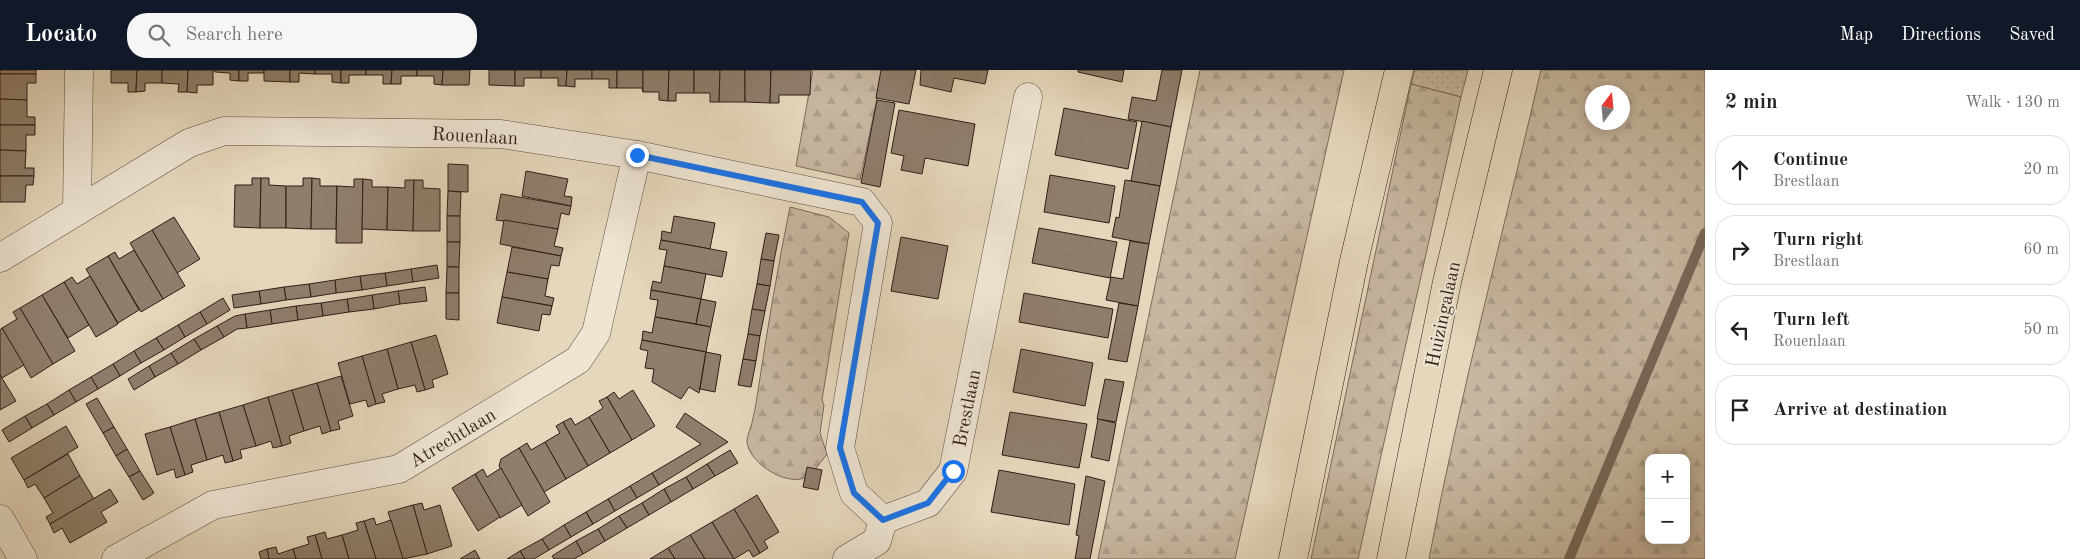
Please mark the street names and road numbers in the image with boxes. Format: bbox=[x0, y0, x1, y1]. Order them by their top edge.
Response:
street label: Rouenlaan bbox=[431, 126, 518, 149]
street label: Huizingalaan bbox=[1424, 260, 1465, 369]
street label: Brestlaan bbox=[952, 368, 985, 449]
street label: Atrechtlaan bbox=[407, 406, 500, 472]

